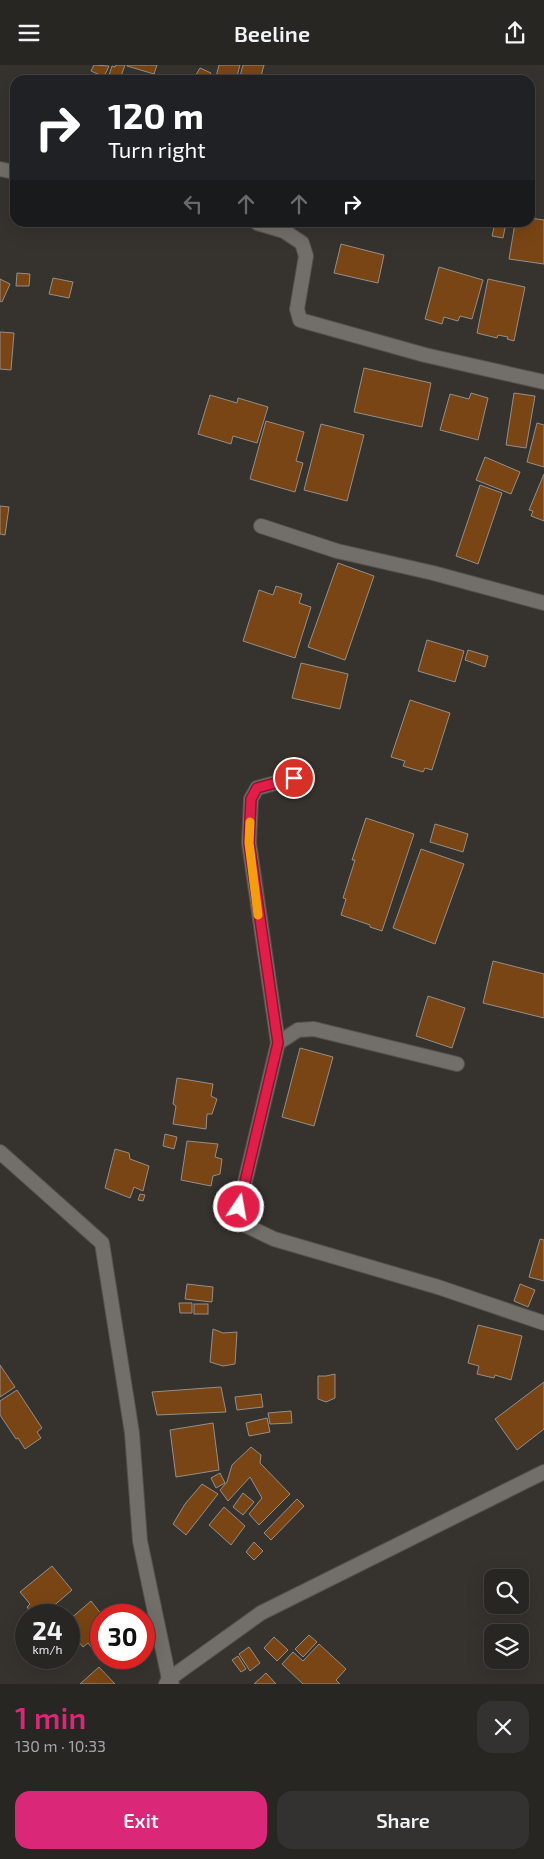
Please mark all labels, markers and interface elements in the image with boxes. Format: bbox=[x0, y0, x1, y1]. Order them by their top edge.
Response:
icon: menu bbox=[15, 19, 43, 47]
icon: share bbox=[501, 19, 529, 47]
text: Beeline bbox=[234, 20, 310, 46]
text: 120 m bbox=[108, 94, 204, 136]
icon: right bbox=[25, 95, 90, 160]
text: Turn right bbox=[108, 136, 206, 162]
icon: left bbox=[179, 190, 207, 218]
icon: ahead bbox=[232, 190, 260, 218]
icon: ahead bbox=[285, 190, 313, 218]
icon: right bbox=[338, 190, 366, 218]
pin bbox=[273, 757, 315, 799]
icon: arrive bbox=[280, 764, 308, 792]
position arrow bbox=[212, 1180, 264, 1232]
map controls bbox=[484, 1569, 529, 1669]
button: search bbox=[484, 1569, 529, 1614]
speed limit sign: 30 bbox=[90, 1604, 155, 1669]
text: 24 bbox=[32, 1615, 63, 1645]
button: layers bbox=[484, 1624, 529, 1669]
text: km/h bbox=[33, 1642, 62, 1656]
text: 1 min bbox=[15, 1699, 86, 1735]
button: close bbox=[477, 1701, 529, 1753]
text: 130 m · 10:33 bbox=[15, 1736, 106, 1755]
button: Exit bbox=[15, 1791, 267, 1849]
button: Share bbox=[277, 1791, 529, 1849]

